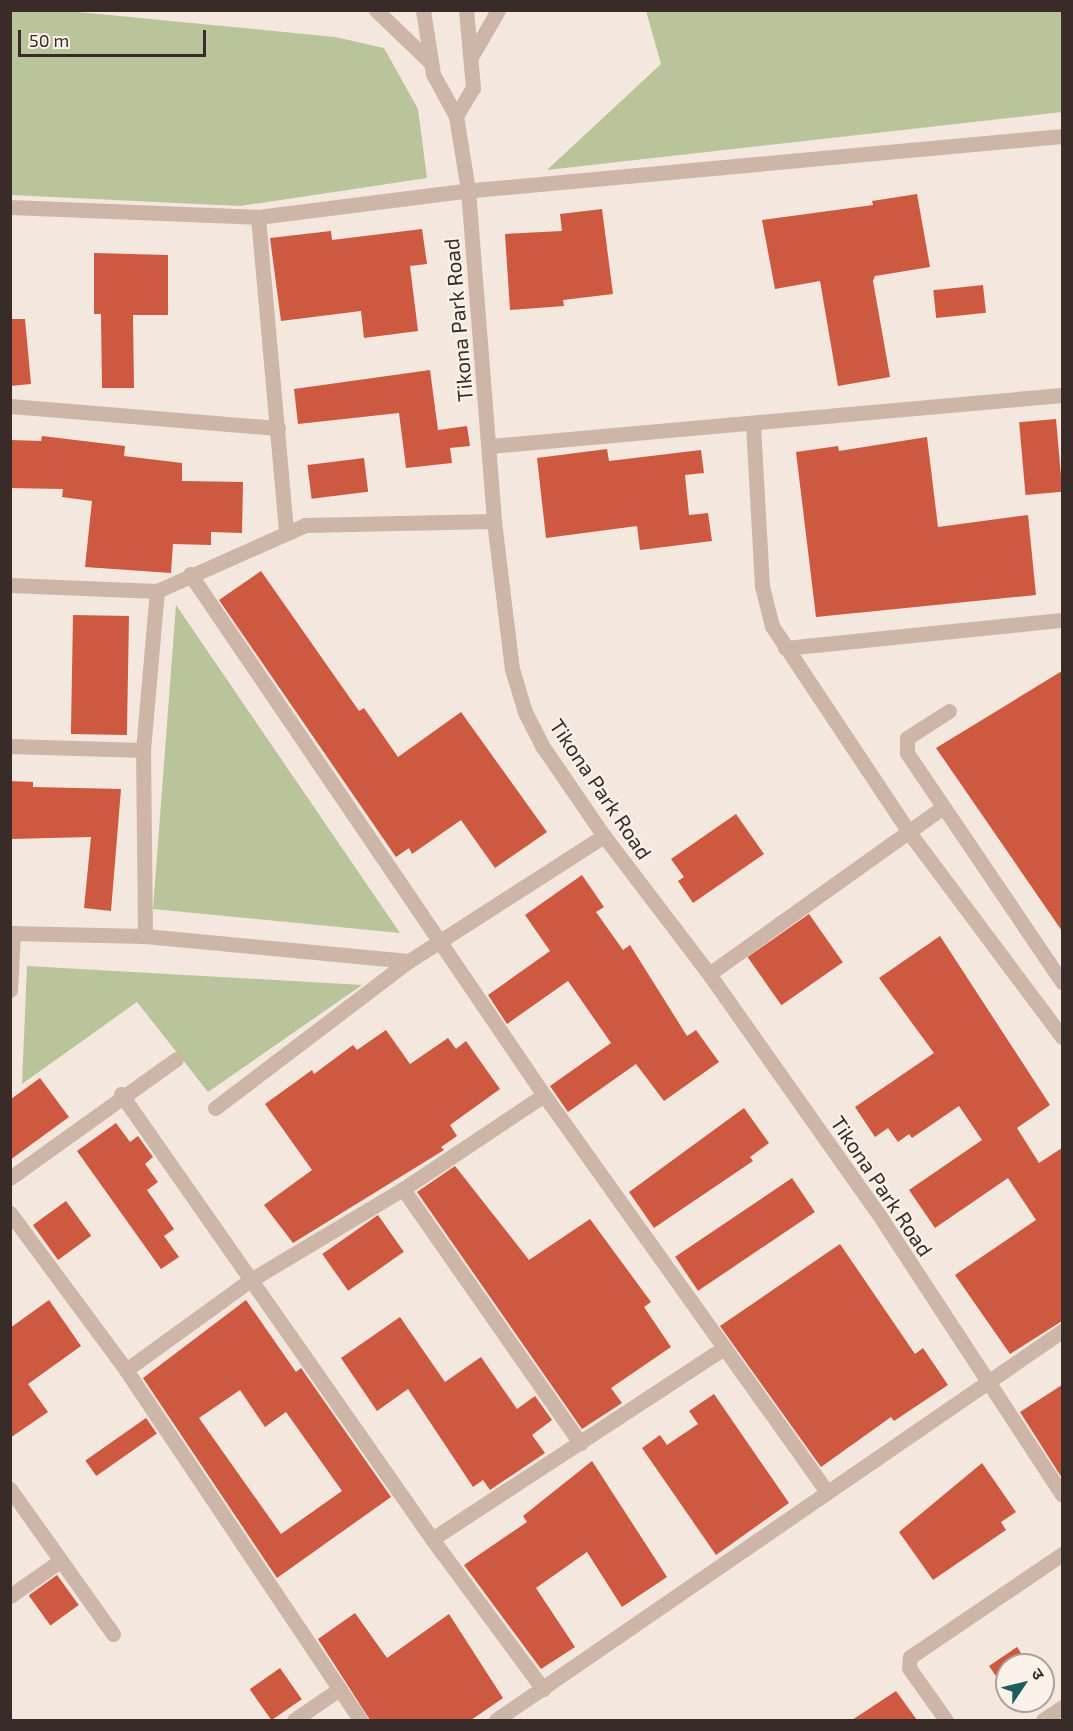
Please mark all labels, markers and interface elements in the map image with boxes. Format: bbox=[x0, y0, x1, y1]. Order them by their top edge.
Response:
scale bar bbox=[21, 18, 208, 56]
text: 50 m bbox=[29, 29, 69, 51]
street label: Tikona Park Road bbox=[438, 237, 478, 403]
street label: Tikona Park Road bbox=[545, 714, 657, 864]
street label: Tikona Park Road bbox=[826, 1111, 938, 1261]
north arrow bbox=[995, 1653, 1055, 1713]
text: उ bbox=[1028, 1664, 1049, 1683]

